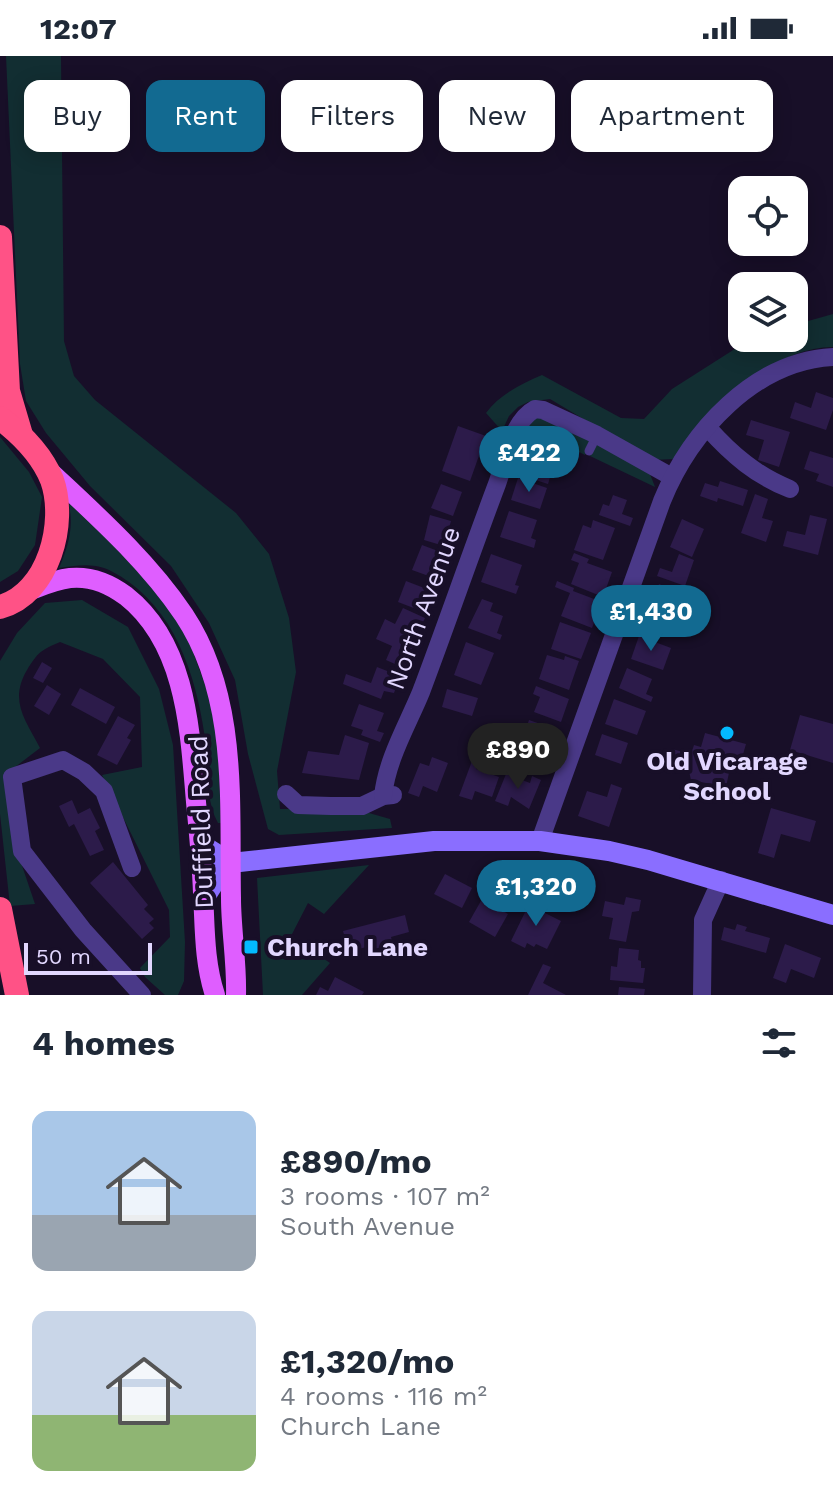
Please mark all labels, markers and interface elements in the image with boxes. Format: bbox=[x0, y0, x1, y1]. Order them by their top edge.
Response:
text: 12:07 bbox=[40, 11, 117, 46]
chip: Buy bbox=[24, 80, 130, 152]
chip: Rent bbox=[146, 80, 265, 152]
chip: Filters bbox=[281, 80, 423, 152]
chip: New bbox=[439, 80, 555, 152]
chip: Apartment bbox=[571, 80, 773, 152]
map controls bbox=[728, 176, 808, 352]
button: locate bbox=[728, 176, 808, 256]
button: layers bbox=[728, 272, 808, 352]
pin: £422 bbox=[482, 426, 576, 494]
text: £422 bbox=[497, 437, 561, 467]
street label: North Avenue bbox=[380, 522, 466, 694]
pin: £1,430 bbox=[586, 585, 716, 653]
text: £1,430 bbox=[609, 596, 693, 626]
pin: £890 bbox=[471, 723, 565, 791]
marker: Old Vicarage School bbox=[718, 724, 736, 742]
text: £890 bbox=[485, 734, 551, 764]
street label: Duffield Road bbox=[183, 735, 219, 909]
place label: Old Vicarage School bbox=[646, 746, 808, 806]
pin: £1,320 bbox=[471, 860, 601, 928]
text: £1,320 bbox=[495, 871, 577, 901]
place label: Church Lane bbox=[267, 932, 428, 962]
marker: Church Lane bbox=[242, 938, 260, 956]
scale bar bbox=[24, 939, 152, 975]
text: 50 m bbox=[36, 944, 91, 969]
icon: filters bbox=[757, 1021, 801, 1065]
text: 4 homes bbox=[32, 1023, 175, 1063]
text: £890/mo bbox=[280, 1141, 432, 1181]
icon: home bbox=[96, 1143, 192, 1239]
text: 3 rooms · 107 m² bbox=[280, 1181, 490, 1211]
text: South Avenue bbox=[280, 1211, 455, 1241]
text: £1,320/mo bbox=[280, 1341, 454, 1381]
icon: home bbox=[96, 1343, 192, 1439]
text: 4 rooms · 116 m² bbox=[280, 1381, 487, 1411]
text: Church Lane bbox=[280, 1411, 441, 1441]

